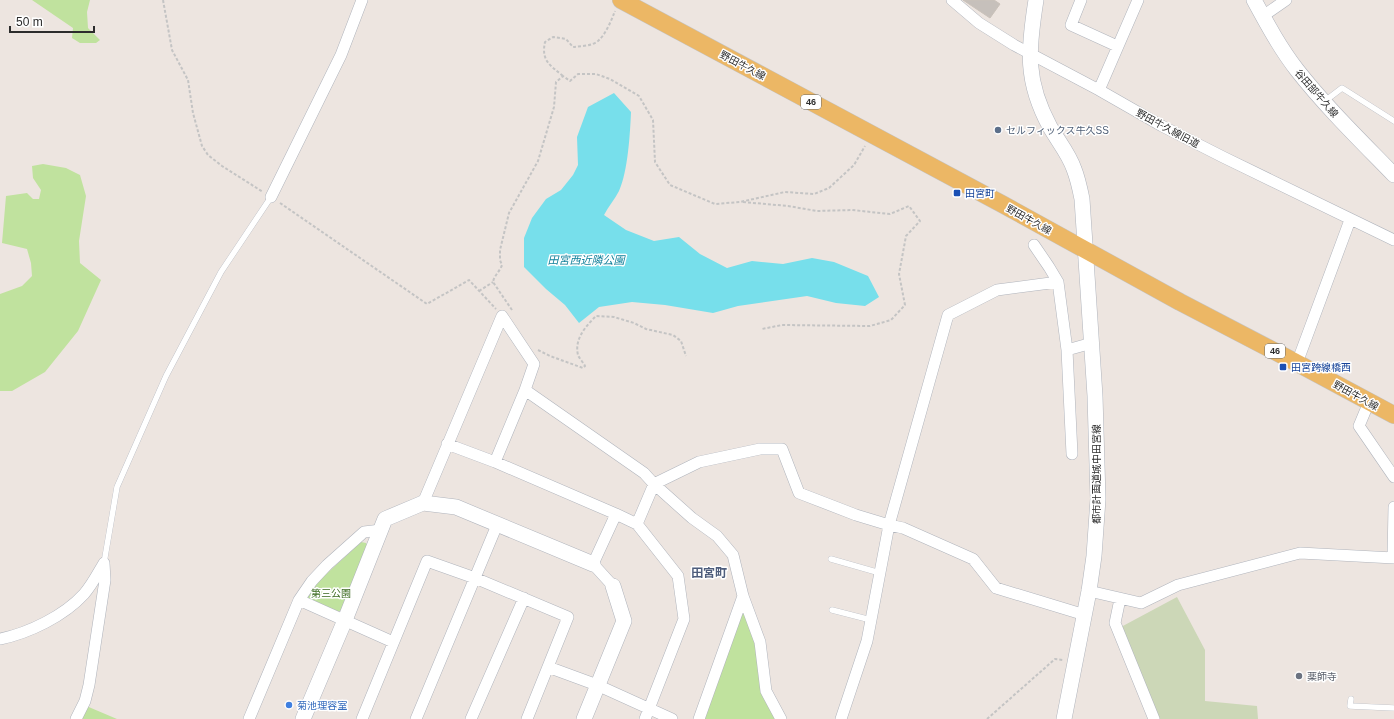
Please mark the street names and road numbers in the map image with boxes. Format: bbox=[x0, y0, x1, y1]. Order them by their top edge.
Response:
street label: 野田牛久線 bbox=[718, 49, 767, 82]
street label: 谷田部牛久線 bbox=[1293, 67, 1340, 120]
road number: 46 bbox=[801, 95, 821, 109]
street label: 野田牛久線旧道 bbox=[1134, 107, 1201, 150]
street label: 野田牛久線 bbox=[1004, 203, 1053, 236]
road number: 46 bbox=[1265, 344, 1285, 358]
street label: 野田牛久線 bbox=[1331, 379, 1380, 412]
street label: 都市計画道城中田宮線 bbox=[1091, 424, 1102, 524]

